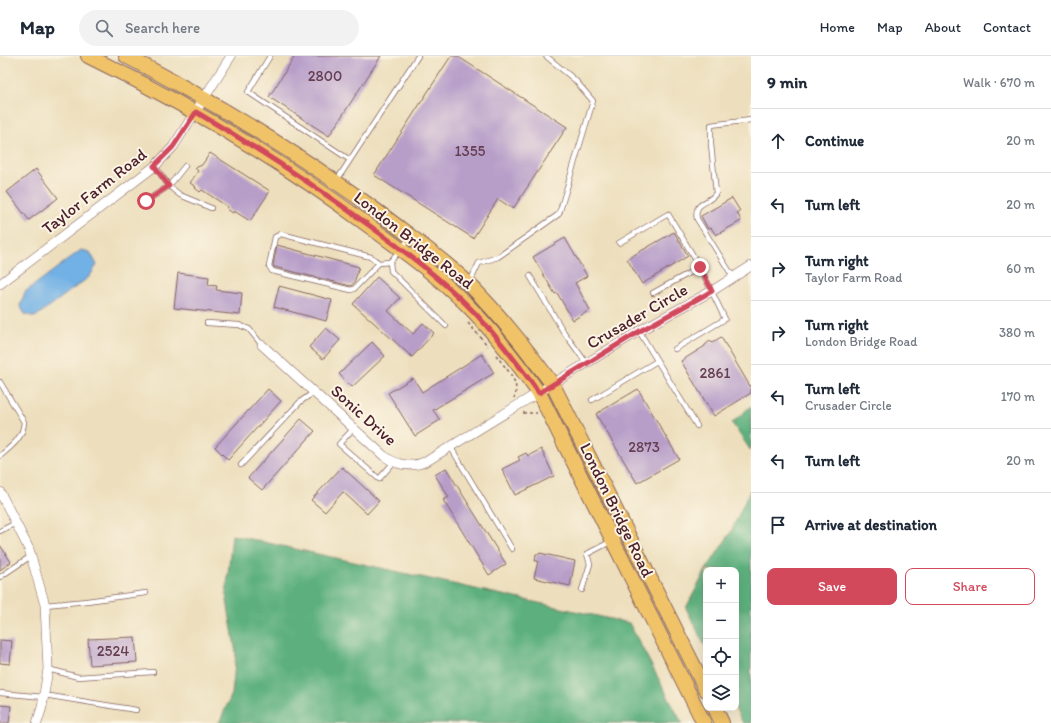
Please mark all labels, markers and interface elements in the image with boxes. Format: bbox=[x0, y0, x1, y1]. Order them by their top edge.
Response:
search box bbox=[79, 10, 359, 46]
text: Map bbox=[20, 16, 55, 39]
icon: search bbox=[93, 17, 115, 39]
text: Search here bbox=[125, 19, 200, 37]
text: Home bbox=[820, 19, 855, 36]
text: Map bbox=[877, 19, 903, 36]
text: About bbox=[925, 19, 961, 36]
text: Contact bbox=[983, 19, 1031, 36]
house number: 2800 bbox=[308, 67, 342, 85]
text: 9 min bbox=[767, 72, 807, 92]
text: Walk · 670 m bbox=[963, 75, 1035, 90]
icon: ahead bbox=[767, 130, 789, 152]
text: Continue bbox=[805, 132, 864, 150]
text: 20 m bbox=[1006, 133, 1035, 148]
house number: 1355 bbox=[455, 142, 486, 160]
street label: Taylor Farm Road bbox=[38, 144, 151, 238]
street label: London Bridge Road bbox=[350, 187, 479, 294]
route start bbox=[137, 192, 155, 210]
icon: left bbox=[767, 194, 789, 216]
text: Turn left bbox=[805, 196, 860, 214]
text: 20 m bbox=[1006, 197, 1035, 212]
text: Turn right bbox=[805, 252, 869, 270]
route end bbox=[691, 258, 709, 276]
icon: right bbox=[767, 258, 789, 280]
text: 60 m bbox=[1006, 261, 1035, 276]
text: Taylor Farm Road bbox=[805, 270, 902, 285]
street label: Crusader Circle bbox=[583, 279, 691, 353]
text: Turn right bbox=[805, 316, 869, 334]
icon: right bbox=[767, 322, 789, 344]
text: 380 m bbox=[999, 325, 1035, 340]
text: London Bridge Road bbox=[805, 334, 917, 349]
house number: 2861 bbox=[699, 364, 731, 382]
street label: Sonic Drive bbox=[327, 380, 401, 450]
text: Turn left bbox=[805, 380, 860, 398]
icon: left bbox=[767, 386, 789, 408]
text: 170 m bbox=[1001, 389, 1035, 404]
text: Crusader Circle bbox=[805, 398, 892, 413]
house number: 2873 bbox=[628, 438, 660, 456]
street label: London Bridge Road bbox=[576, 440, 658, 581]
icon: left bbox=[767, 450, 789, 472]
text: Turn left bbox=[805, 452, 860, 470]
text: 20 m bbox=[1006, 453, 1035, 468]
icon: arrive bbox=[767, 514, 789, 536]
text: Arrive at destination bbox=[805, 516, 937, 534]
map controls bbox=[703, 567, 739, 711]
button: + bbox=[703, 567, 739, 603]
button: Save bbox=[767, 568, 897, 605]
button: Share bbox=[905, 568, 1035, 605]
button: − bbox=[703, 603, 739, 639]
button: locate bbox=[703, 639, 739, 675]
house number: 2524 bbox=[97, 642, 129, 660]
button: layers bbox=[703, 675, 739, 711]

